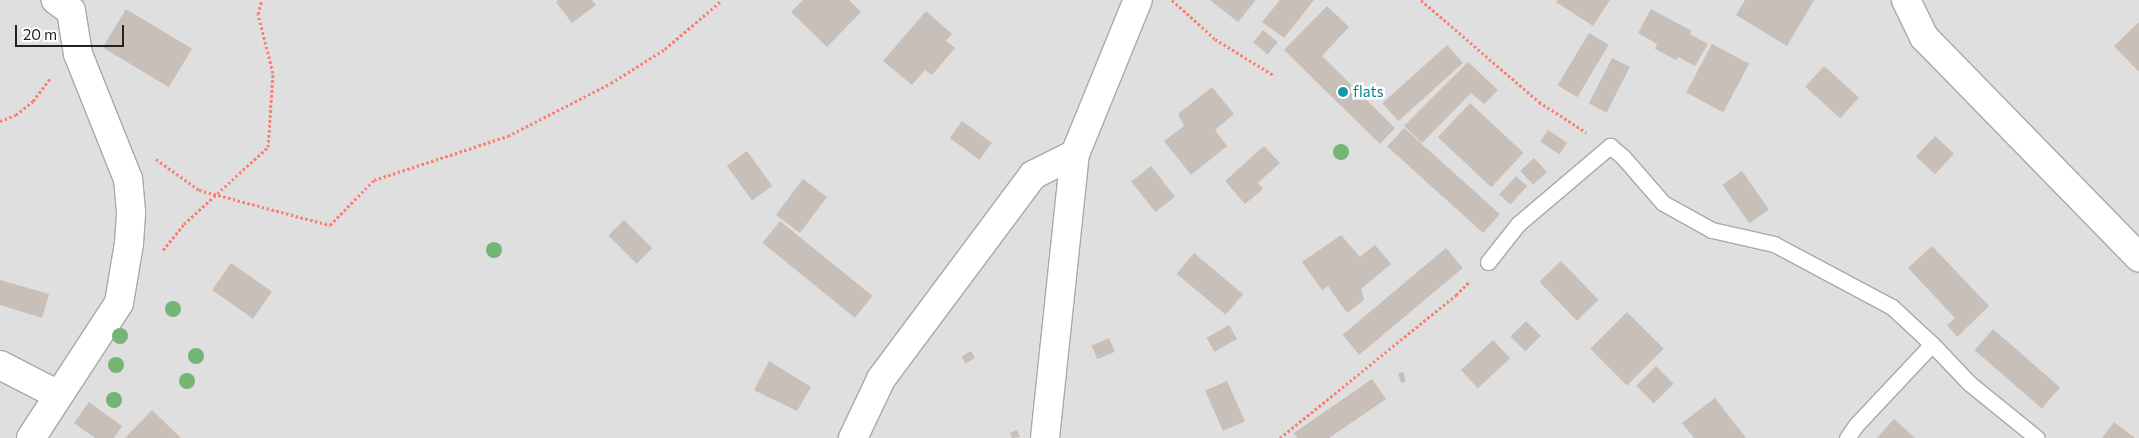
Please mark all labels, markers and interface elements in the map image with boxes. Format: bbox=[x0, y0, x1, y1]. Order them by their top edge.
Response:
scale bar bbox=[18, 15, 126, 47]
text: 20 m bbox=[23, 25, 57, 43]
place label: flats bbox=[1353, 83, 1384, 101]
marker: flats bbox=[1337, 86, 1349, 98]

